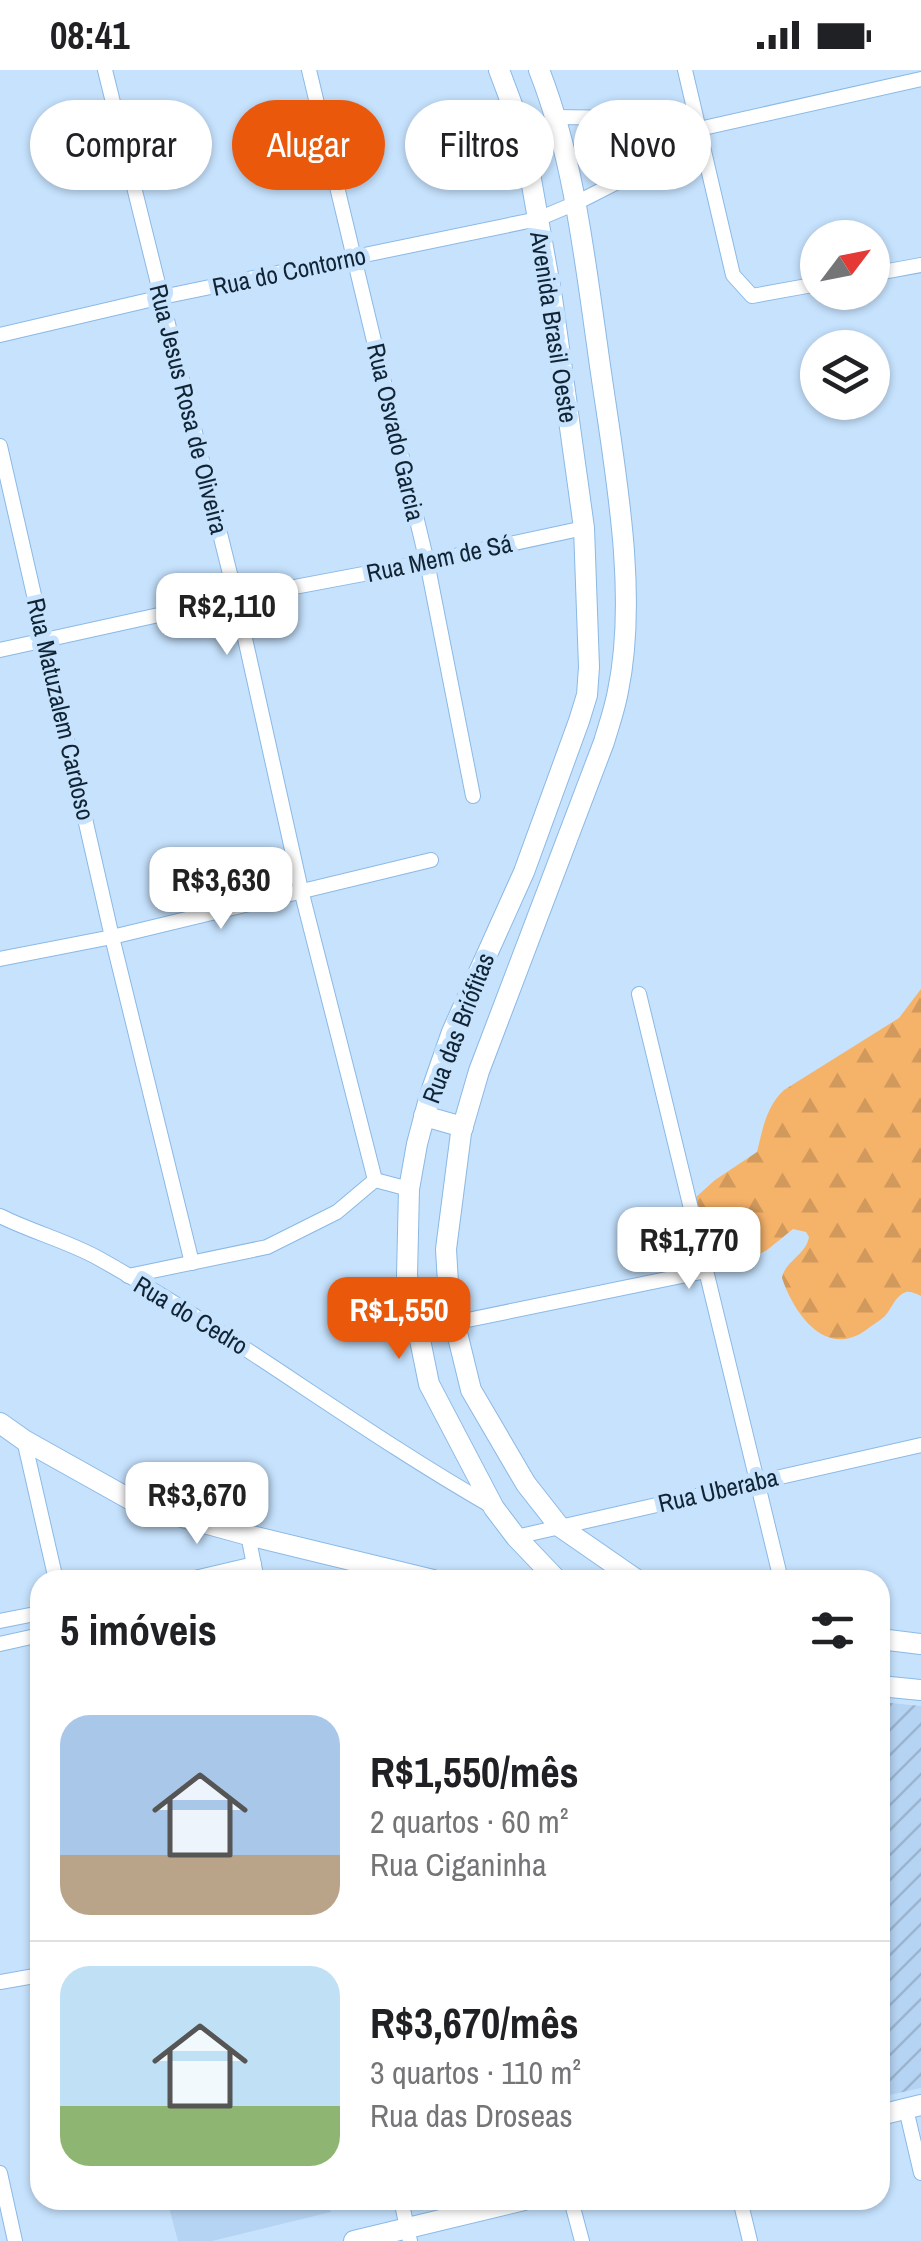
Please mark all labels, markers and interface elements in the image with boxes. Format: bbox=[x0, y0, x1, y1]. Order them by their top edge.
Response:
text: 08:41 bbox=[50, 10, 130, 61]
chip: Comprar bbox=[30, 100, 212, 190]
chip: Alugar bbox=[232, 100, 385, 190]
chip: Filtros bbox=[405, 100, 554, 190]
chip: Novo bbox=[574, 100, 711, 190]
north arrow bbox=[800, 220, 890, 310]
map controls bbox=[800, 220, 890, 420]
street label: Avenida Brasil Oeste bbox=[522, 228, 586, 425]
street label: Rua do Contorno bbox=[209, 238, 369, 304]
street label: Rua Jesus Rosa de Oliveira bbox=[141, 280, 237, 538]
button: layers bbox=[800, 330, 890, 420]
street label: Rua Osvado Garcia bbox=[359, 340, 433, 525]
street label: Rua Mem de Sá bbox=[363, 526, 516, 590]
pin: R$2,110 bbox=[135, 573, 319, 658]
text: R$2,110 bbox=[178, 584, 276, 627]
street label: Rua Matuzalem Cardoso bbox=[19, 595, 103, 823]
pin: R$3,630 bbox=[129, 847, 313, 932]
text: R$3,630 bbox=[171, 858, 271, 901]
street label: Rua das Briófitas bbox=[414, 948, 502, 1108]
pin: R$1,770 bbox=[597, 1207, 781, 1292]
text: R$1,770 bbox=[639, 1218, 739, 1261]
street label: Rua do Cedro bbox=[128, 1268, 254, 1362]
pin: R$1,550 bbox=[307, 1277, 491, 1362]
text: R$1,550 bbox=[349, 1288, 449, 1331]
street label: Rua Uberaba bbox=[655, 1460, 782, 1520]
pin: R$3,670 bbox=[105, 1462, 289, 1547]
text: R$3,670 bbox=[147, 1473, 247, 1516]
text: 5 imóveis bbox=[60, 1602, 217, 1658]
icon: filters bbox=[805, 1603, 860, 1658]
text: R$1,550/mês bbox=[370, 1744, 579, 1800]
icon: home bbox=[140, 1755, 260, 1875]
text: 2 quartos · 60 m² bbox=[370, 1800, 568, 1843]
text: Rua Ciganinha bbox=[370, 1843, 547, 1886]
text: R$3,670/mês bbox=[370, 1995, 579, 2051]
icon: home bbox=[140, 2006, 260, 2126]
text: 3 quartos · 110 m² bbox=[370, 2051, 581, 2094]
text: Rua das Droseas bbox=[370, 2094, 573, 2137]

